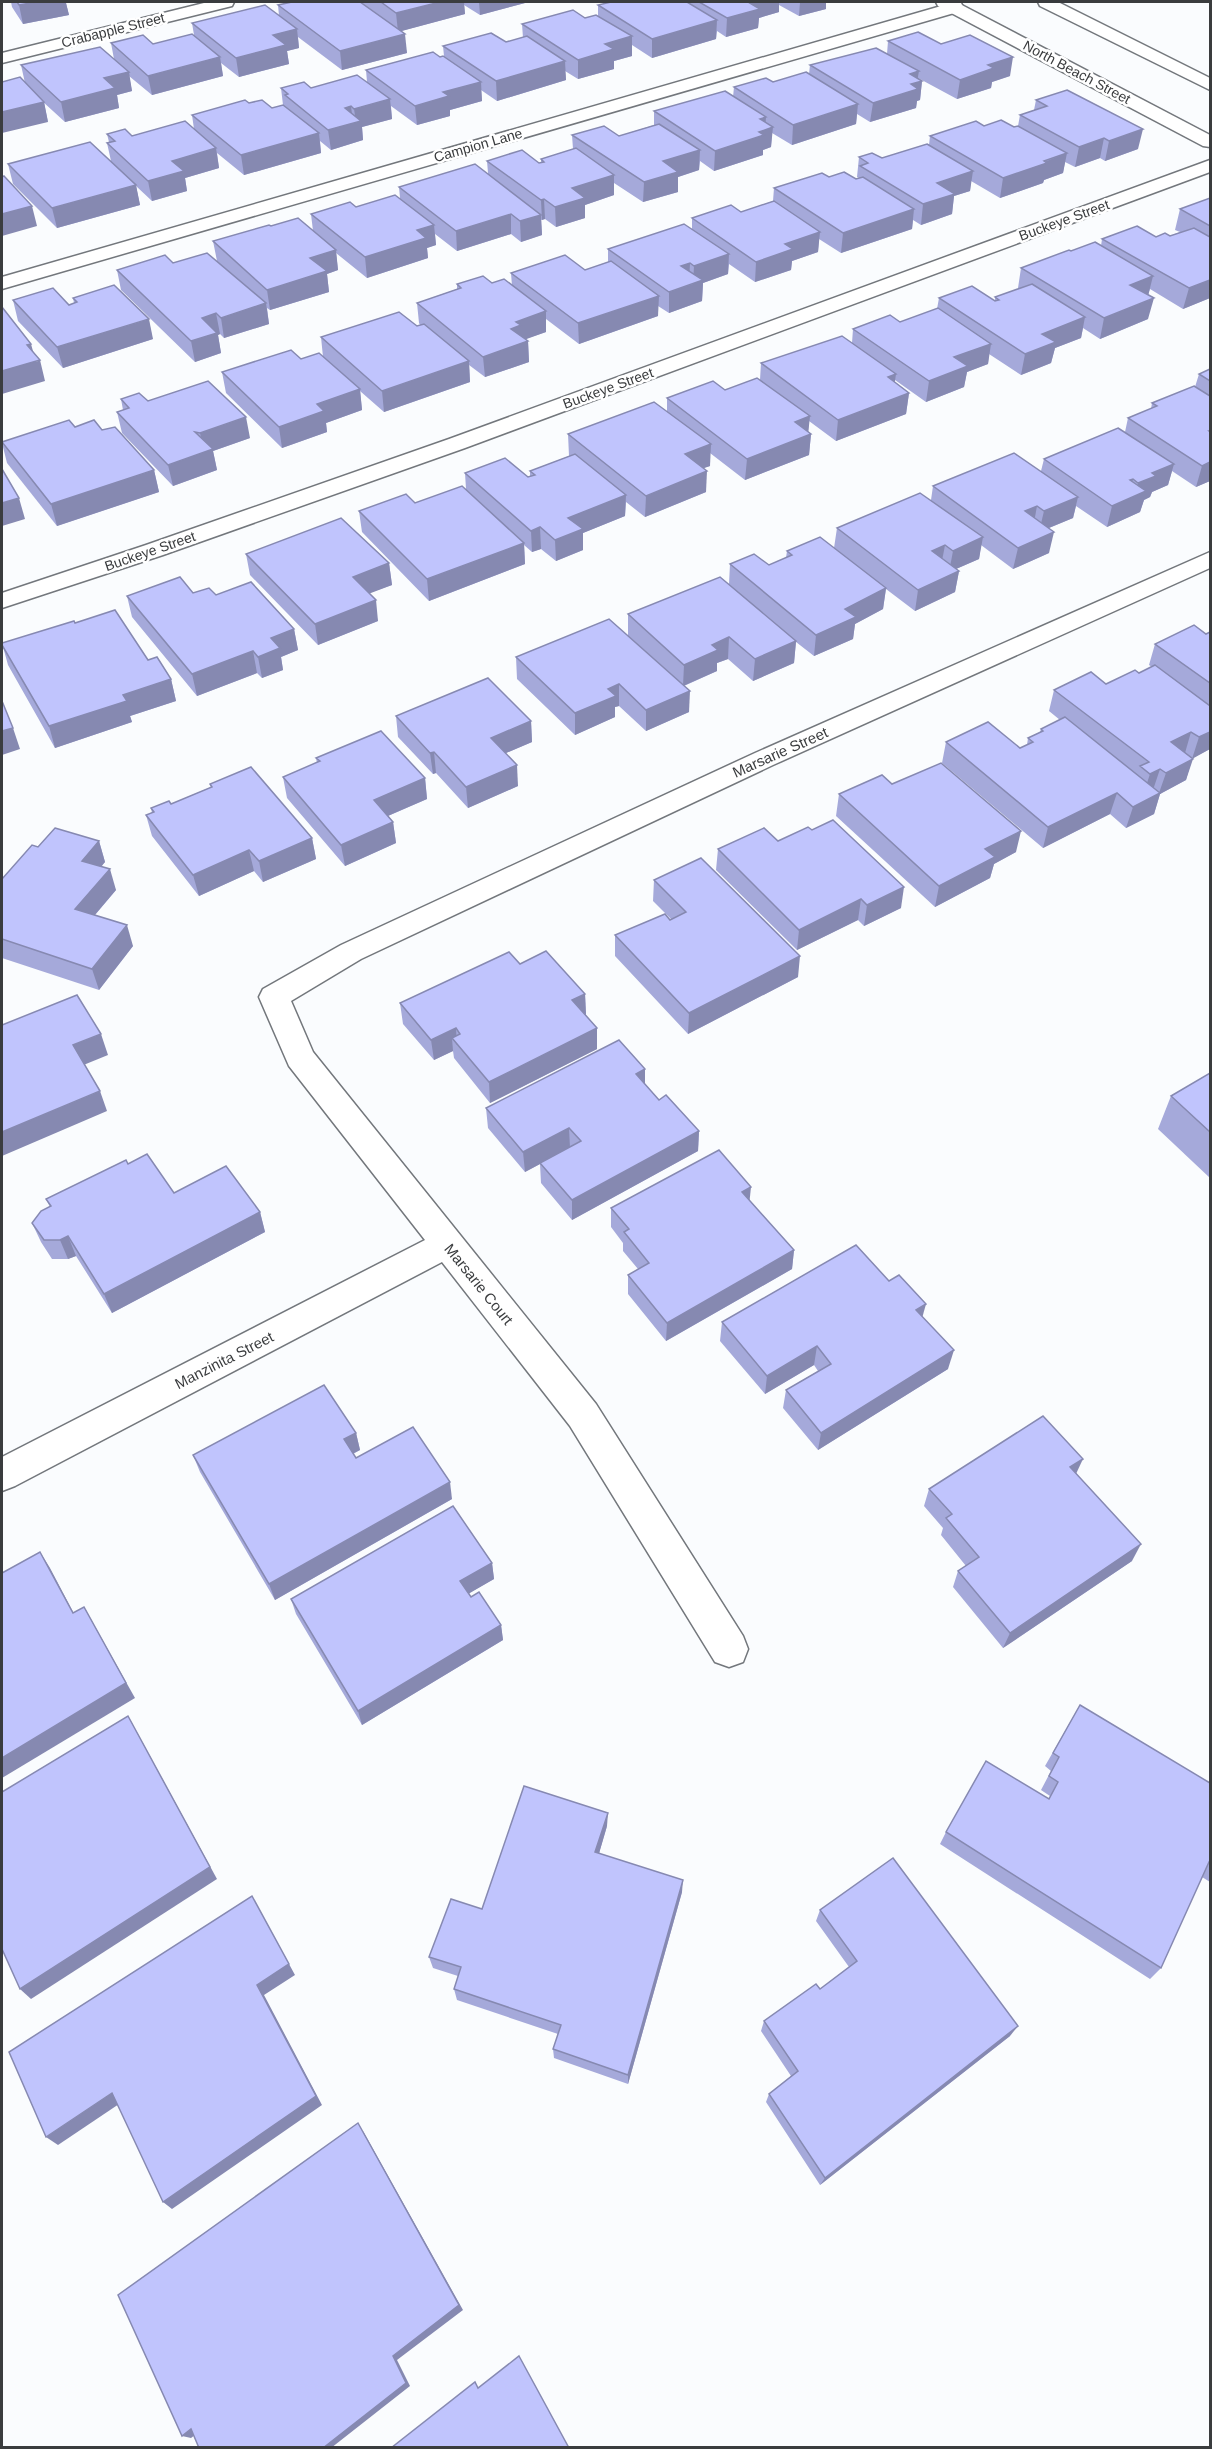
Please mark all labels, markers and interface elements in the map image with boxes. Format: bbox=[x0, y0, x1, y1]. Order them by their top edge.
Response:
street label: Crabapple Street bbox=[60, 9, 166, 51]
street label: North Beach Street bbox=[1021, 37, 1133, 107]
street label: Campion Lane bbox=[432, 125, 524, 165]
street label: Buckeye Street bbox=[1017, 196, 1111, 244]
street label: Buckeye Street bbox=[561, 364, 655, 412]
street label: Buckeye Street bbox=[103, 528, 198, 574]
street label: Marsarie Street bbox=[730, 723, 831, 781]
street label: Marsarie Court bbox=[441, 1240, 517, 1329]
street label: Manzinita Street bbox=[172, 1327, 277, 1392]

